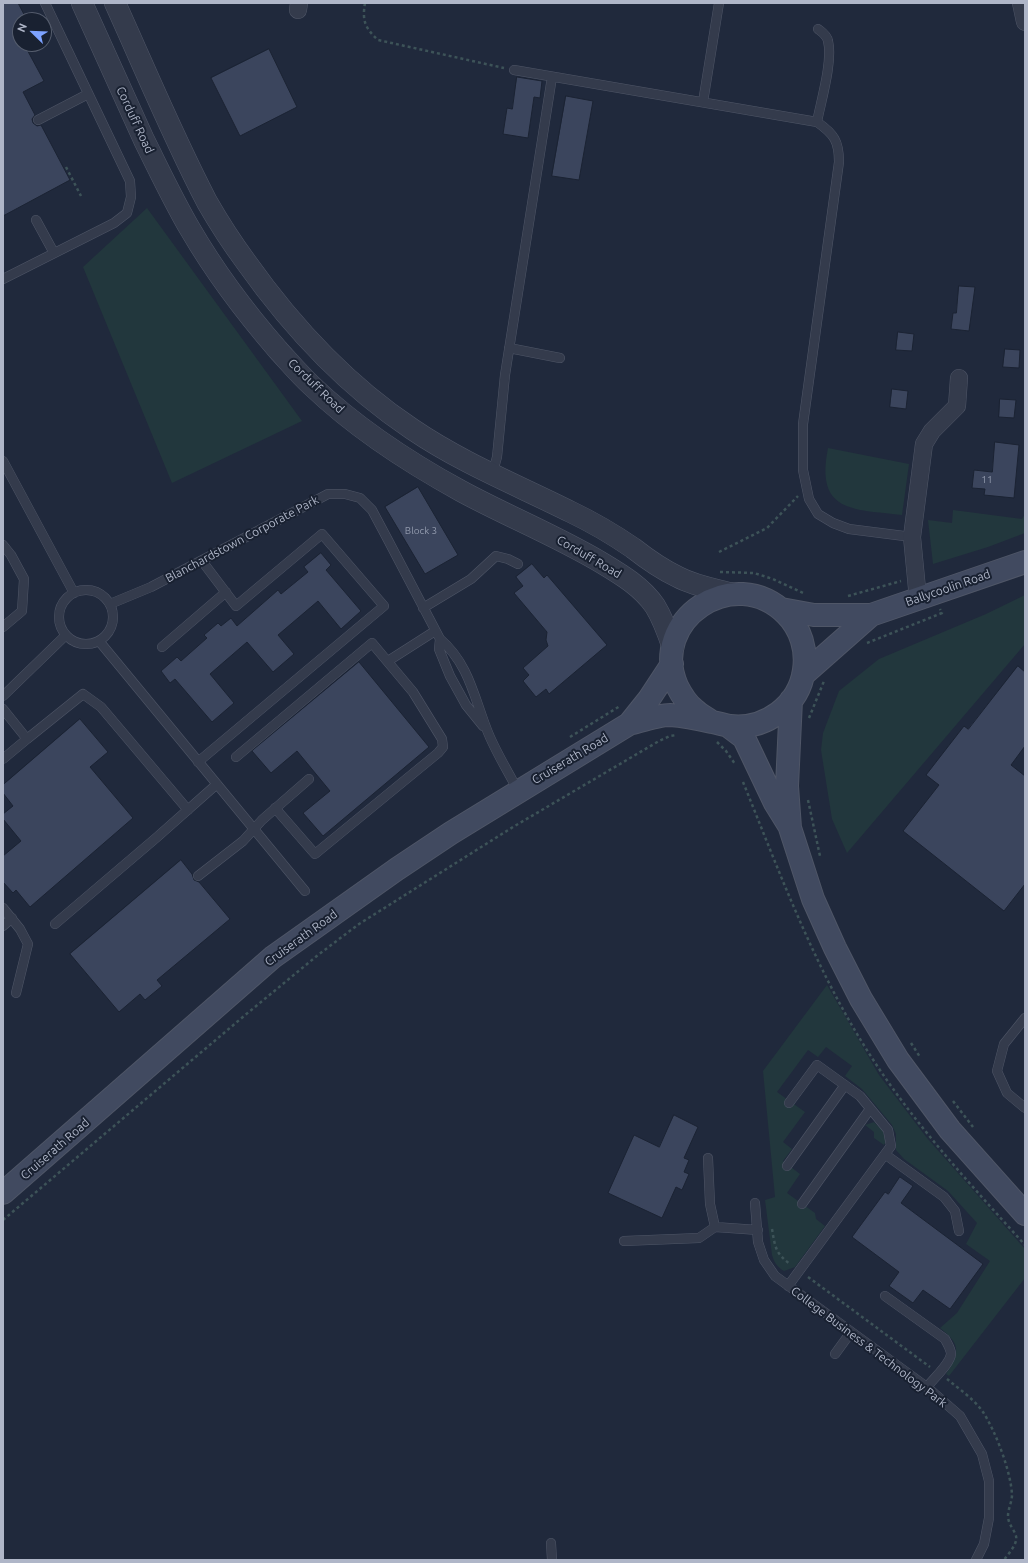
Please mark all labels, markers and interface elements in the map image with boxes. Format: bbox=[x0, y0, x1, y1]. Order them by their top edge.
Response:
north arrow bbox=[12, 12, 52, 52]
text: N bbox=[15, 22, 29, 34]
street label: Corduff Road bbox=[113, 84, 157, 156]
street label: Corduff Road bbox=[285, 356, 347, 416]
house number: 11 bbox=[981, 474, 993, 486]
street label: Blanchardstown Corporate Park bbox=[163, 492, 321, 586]
house number: Block 3 bbox=[405, 525, 437, 537]
street label: Corduff Road bbox=[554, 533, 624, 581]
street label: Ballycoolin Road bbox=[904, 567, 992, 609]
street label: Cruiserath Road bbox=[529, 731, 611, 787]
street label: Cruiserath Road bbox=[262, 907, 340, 969]
street label: Cruiserath Road bbox=[18, 1115, 92, 1183]
street label: College Business & Technology Park bbox=[788, 1284, 950, 1410]

